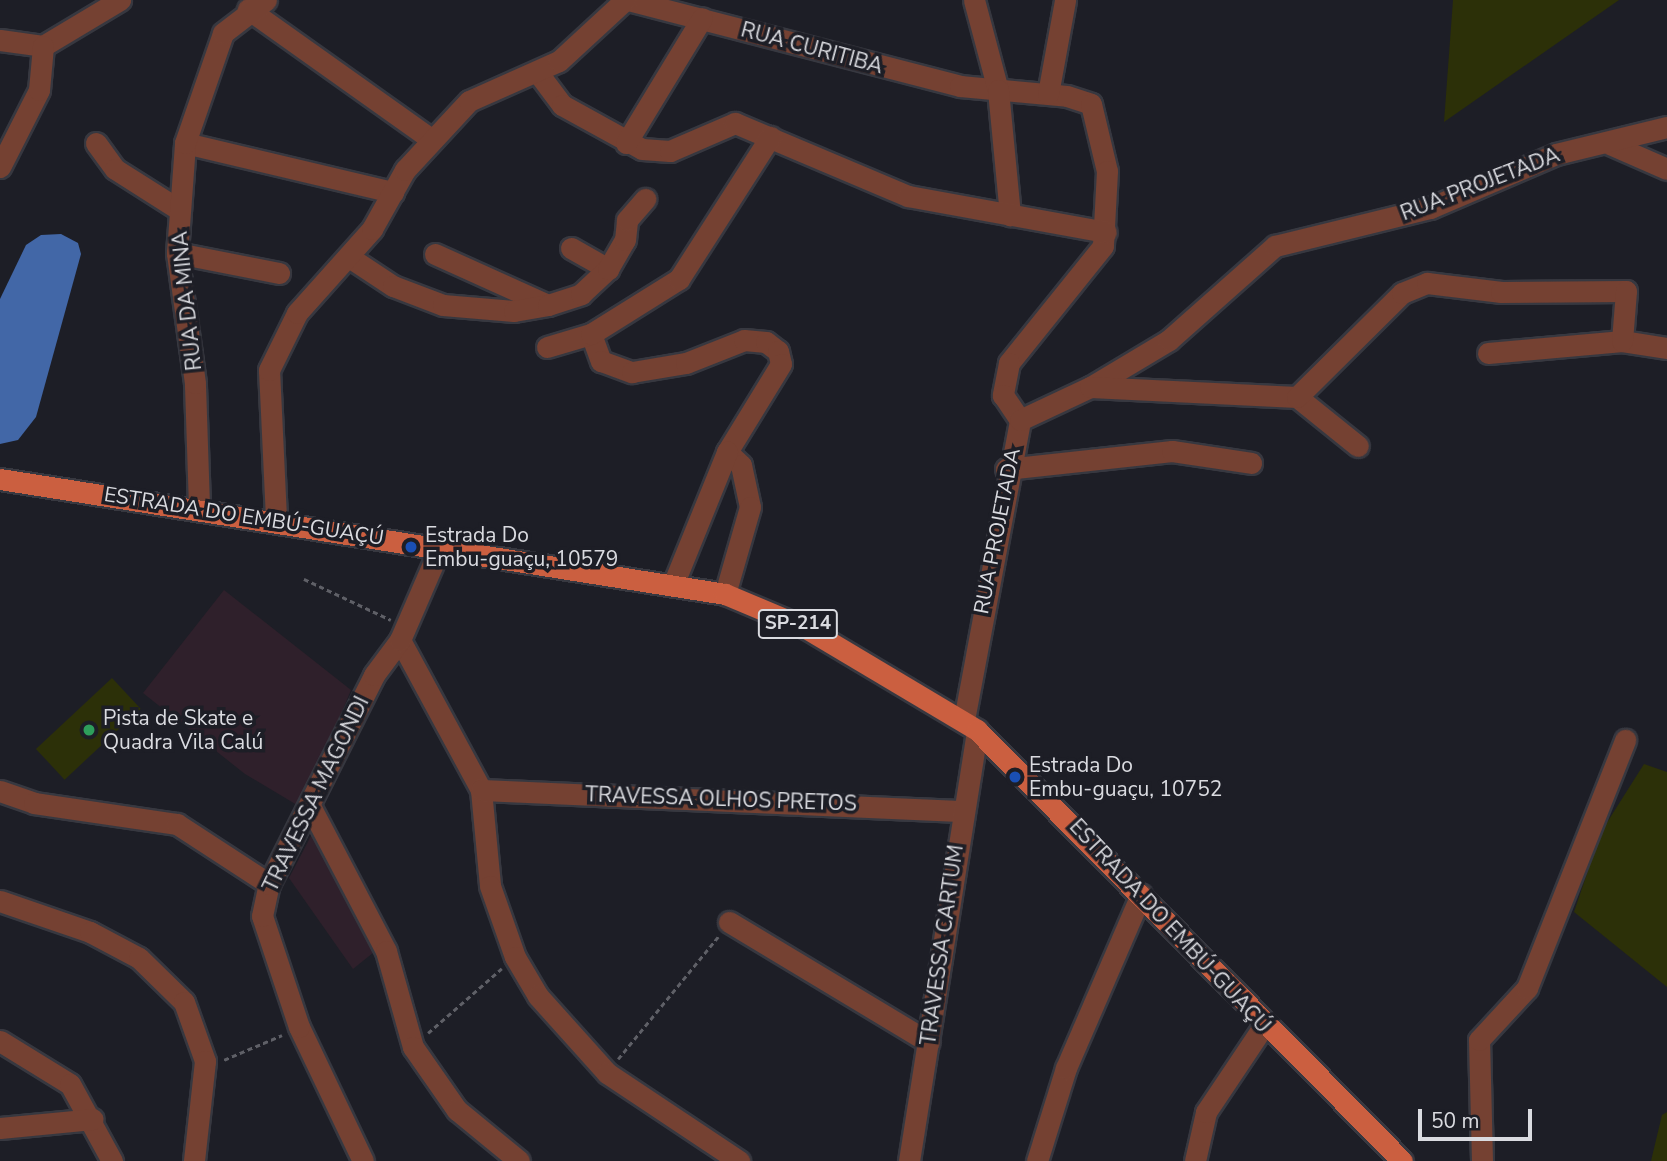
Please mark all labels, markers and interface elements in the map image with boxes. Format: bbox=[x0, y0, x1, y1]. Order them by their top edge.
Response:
street label: RUA CURITIBA bbox=[738, 17, 886, 79]
street label: RUA PROJETADA bbox=[1397, 142, 1563, 226]
street label: RUA DA MINA bbox=[167, 230, 207, 372]
street label: RUA PROJETADA bbox=[969, 446, 1025, 616]
street label: ESTRADA DO EMBÚ-GUAÇÚ bbox=[102, 481, 386, 551]
place label: Estrada Do Embu-guaçu, 10579 bbox=[425, 522, 618, 572]
marker: Estrada Do Embu-guaçu, 10579 bbox=[403, 539, 419, 555]
road number: SP-214 bbox=[758, 608, 838, 639]
street label: TRAVESSA MAGONDI bbox=[258, 692, 374, 896]
place label: Pista de Skate e Quadra Vila Calú bbox=[103, 705, 263, 755]
marker: Pista de Skate e Quadra Vila Calú bbox=[81, 722, 97, 738]
place label: Estrada Do Embu-guaçu, 10752 bbox=[1029, 752, 1222, 802]
marker: Estrada Do Embu-guaçu, 10752 bbox=[1007, 769, 1023, 785]
street label: TRAVESSA OLHOS PRETOS bbox=[585, 782, 857, 816]
street label: ESTRADA DO EMBÚ-GUAÇÚ bbox=[1064, 814, 1276, 1038]
street label: TRAVESSA CARTUM bbox=[915, 843, 969, 1047]
scale bar bbox=[1422, 1094, 1536, 1138]
text: 50 m bbox=[1431, 1107, 1480, 1135]

